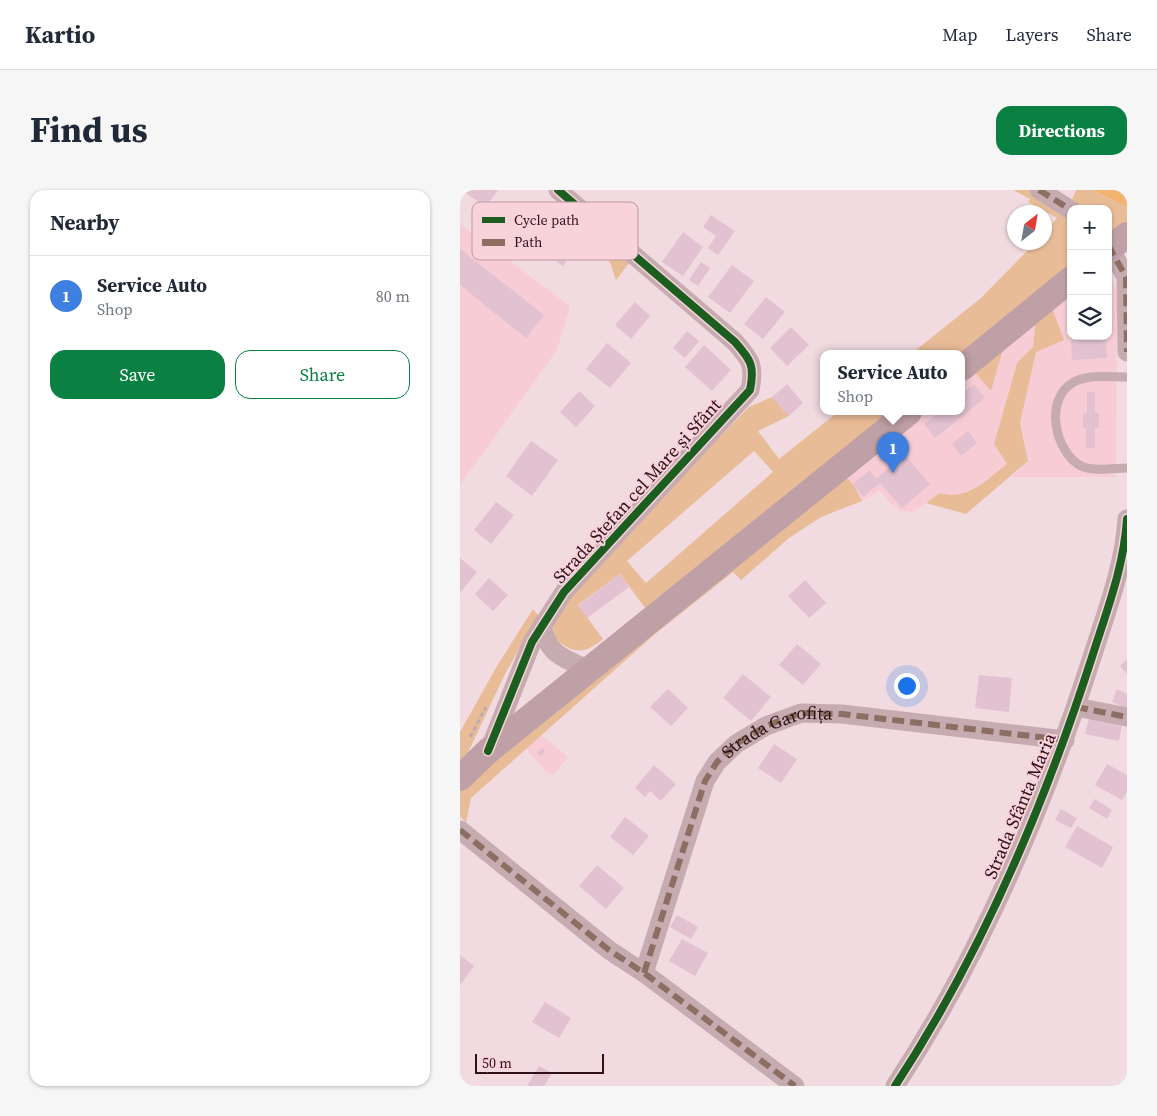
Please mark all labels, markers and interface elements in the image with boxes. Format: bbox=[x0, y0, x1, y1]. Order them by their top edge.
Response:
text: Kartio bbox=[25, 18, 95, 51]
text: Map bbox=[942, 22, 977, 47]
text: Layers bbox=[1005, 22, 1058, 47]
text: Share bbox=[1086, 22, 1132, 47]
text: Find us bbox=[30, 106, 148, 154]
button: Directions bbox=[996, 106, 1127, 155]
legend bbox=[472, 202, 638, 260]
north arrow bbox=[1007, 205, 1052, 250]
map controls bbox=[1067, 205, 1112, 340]
button: + bbox=[1067, 205, 1112, 250]
text: Nearby bbox=[50, 208, 120, 237]
text: Cycle path bbox=[514, 210, 579, 230]
text: Path bbox=[514, 232, 542, 252]
button: − bbox=[1067, 250, 1112, 295]
text: Service Auto bbox=[97, 272, 207, 298]
text: 1 bbox=[62, 285, 70, 307]
text: 80 m bbox=[376, 285, 410, 307]
button: layers bbox=[1067, 295, 1112, 340]
text: Shop bbox=[97, 298, 133, 320]
button: Save bbox=[50, 350, 225, 399]
button: Share bbox=[235, 350, 410, 399]
popup bbox=[820, 350, 965, 415]
text: Service Auto bbox=[837, 359, 948, 385]
text: Shop bbox=[837, 385, 873, 407]
street label: Strada Ștefan cel Mare și Sfânt bbox=[547, 393, 727, 588]
pin: 1 bbox=[877, 432, 909, 473]
your location bbox=[894, 673, 920, 699]
street label: Strada Garofița bbox=[716, 700, 833, 764]
street label: Strada Sfânta Maria bbox=[978, 728, 1062, 883]
scale bar bbox=[475, 1051, 604, 1074]
text: 50 m bbox=[482, 1053, 512, 1073]

